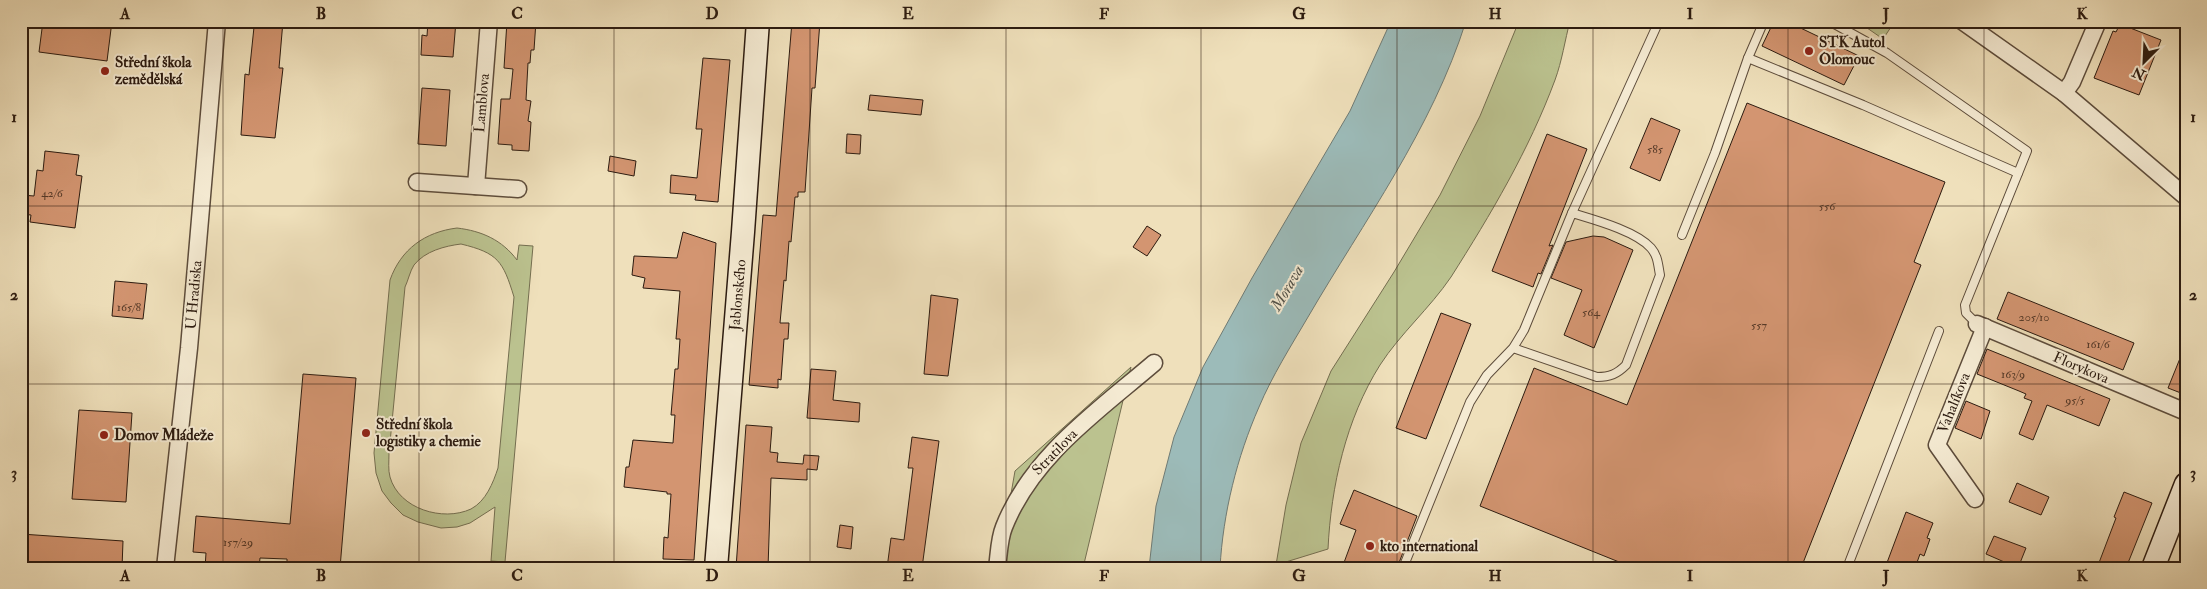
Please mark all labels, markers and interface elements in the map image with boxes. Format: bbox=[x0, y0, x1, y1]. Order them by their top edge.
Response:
text: A bbox=[119, 4, 131, 24]
text: B bbox=[316, 4, 326, 24]
text: C bbox=[511, 4, 523, 24]
text: D bbox=[705, 4, 719, 24]
text: E bbox=[902, 4, 914, 24]
text: F bbox=[1099, 4, 1109, 24]
text: G bbox=[1292, 4, 1306, 24]
text: H bbox=[1488, 4, 1502, 24]
text: I bbox=[1687, 4, 1694, 24]
text: J bbox=[1882, 4, 1890, 25]
text: K bbox=[2076, 4, 2088, 24]
place label: STK Autol Olomouc bbox=[1819, 33, 1885, 69]
north arrow bbox=[2120, 38, 2170, 88]
marker: STK Autol Olomouc bbox=[1803, 45, 1815, 57]
place label: Střední škola zemědělská bbox=[114, 53, 192, 89]
text: N bbox=[2129, 63, 2149, 84]
marker: Střední škola zemědělská bbox=[99, 65, 111, 77]
street label: Lamblova bbox=[470, 72, 494, 133]
text: 1 bbox=[11, 107, 17, 127]
text: 1 bbox=[2190, 107, 2196, 127]
house number: 585 bbox=[1647, 142, 1664, 157]
house number: 42/6 bbox=[41, 186, 64, 201]
house number: 556 bbox=[1819, 199, 1836, 214]
street label: U Hradiska bbox=[182, 259, 207, 330]
street label: Jablonského bbox=[725, 259, 752, 332]
water label: Morava bbox=[1266, 262, 1308, 315]
text: 2 bbox=[10, 285, 18, 305]
text: 2 bbox=[2189, 285, 2197, 305]
house number: 165/8 bbox=[117, 300, 142, 315]
house number: 564 bbox=[1582, 305, 1600, 320]
house number: 205/10 bbox=[2019, 310, 2049, 325]
house number: 557 bbox=[1751, 318, 1768, 333]
house number: 161/6 bbox=[2086, 337, 2111, 352]
street label: Florykova bbox=[2050, 348, 2113, 389]
house number: 163/9 bbox=[2001, 367, 2025, 382]
street label: Vahalíkova bbox=[1933, 369, 1975, 436]
house number: 95/5 bbox=[2064, 393, 2086, 408]
place label: Střední škola logistiky a chemie bbox=[375, 415, 481, 452]
street label: Stratilova bbox=[1028, 424, 1082, 479]
place label: Domov Mládeže bbox=[114, 426, 214, 445]
marker: Střední škola logistiky a chemie bbox=[360, 427, 372, 439]
marker: Domov Mládeže bbox=[98, 429, 110, 441]
text: 3 bbox=[11, 463, 17, 483]
text: 3 bbox=[2190, 463, 2196, 483]
house number: 157/29 bbox=[223, 535, 253, 550]
place label: kto international bbox=[1379, 537, 1478, 556]
marker: kto international bbox=[1364, 540, 1376, 552]
text: A bbox=[119, 566, 131, 586]
text: B bbox=[316, 566, 326, 586]
text: C bbox=[511, 566, 523, 586]
text: D bbox=[705, 566, 719, 586]
text: E bbox=[902, 566, 914, 586]
text: F bbox=[1099, 566, 1109, 586]
text: G bbox=[1292, 566, 1306, 586]
text: H bbox=[1488, 566, 1502, 586]
text: I bbox=[1687, 566, 1694, 586]
text: J bbox=[1882, 566, 1890, 587]
text: K bbox=[2076, 566, 2088, 586]

